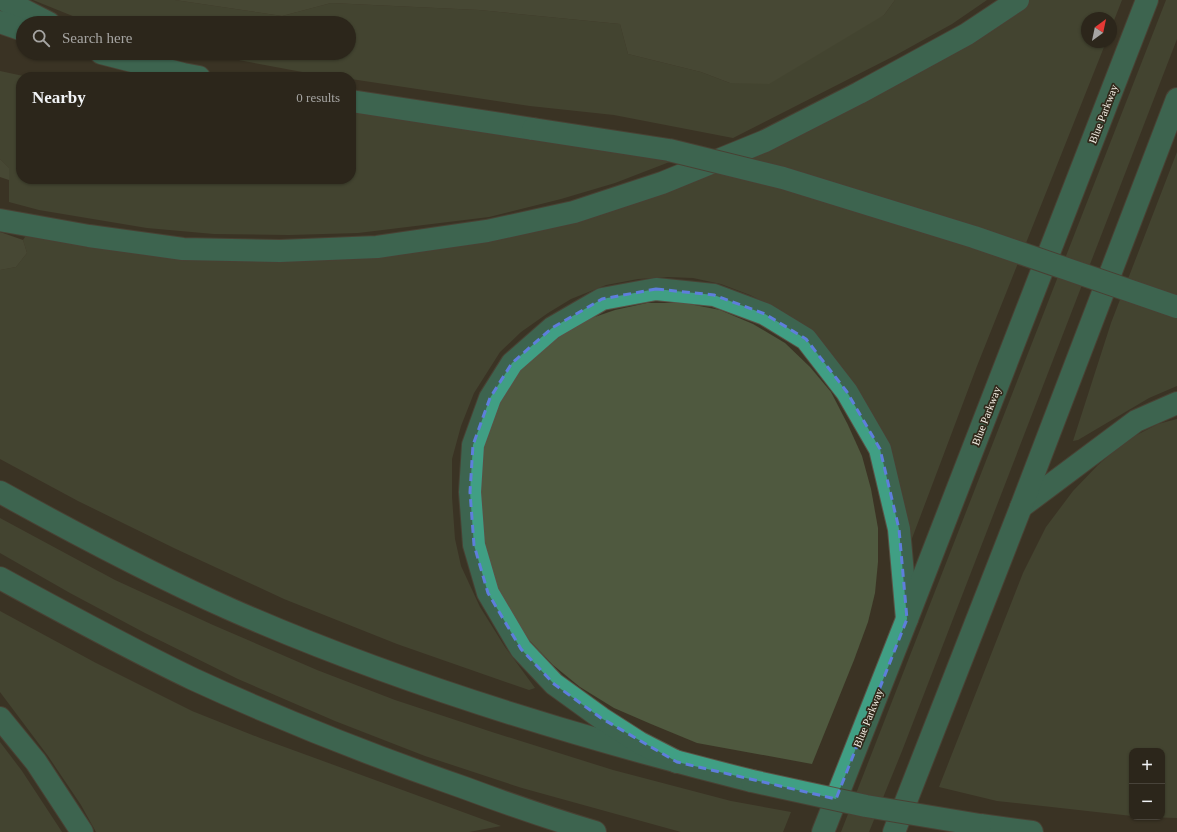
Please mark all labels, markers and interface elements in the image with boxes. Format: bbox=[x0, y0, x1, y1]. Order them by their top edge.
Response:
north arrow bbox=[1081, 12, 1117, 48]
search box bbox=[16, 16, 356, 60]
icon: search bbox=[30, 27, 52, 49]
text: Search here bbox=[62, 30, 132, 46]
street label: Blue Parkway bbox=[1086, 82, 1120, 145]
text: Nearby bbox=[32, 88, 86, 107]
text: 0 results bbox=[296, 90, 340, 105]
street label: Blue Parkway bbox=[969, 384, 1003, 447]
street label: Blue Parkway bbox=[851, 687, 885, 749]
map controls bbox=[1129, 748, 1165, 820]
button: + bbox=[1129, 748, 1165, 784]
button: − bbox=[1129, 784, 1165, 820]

